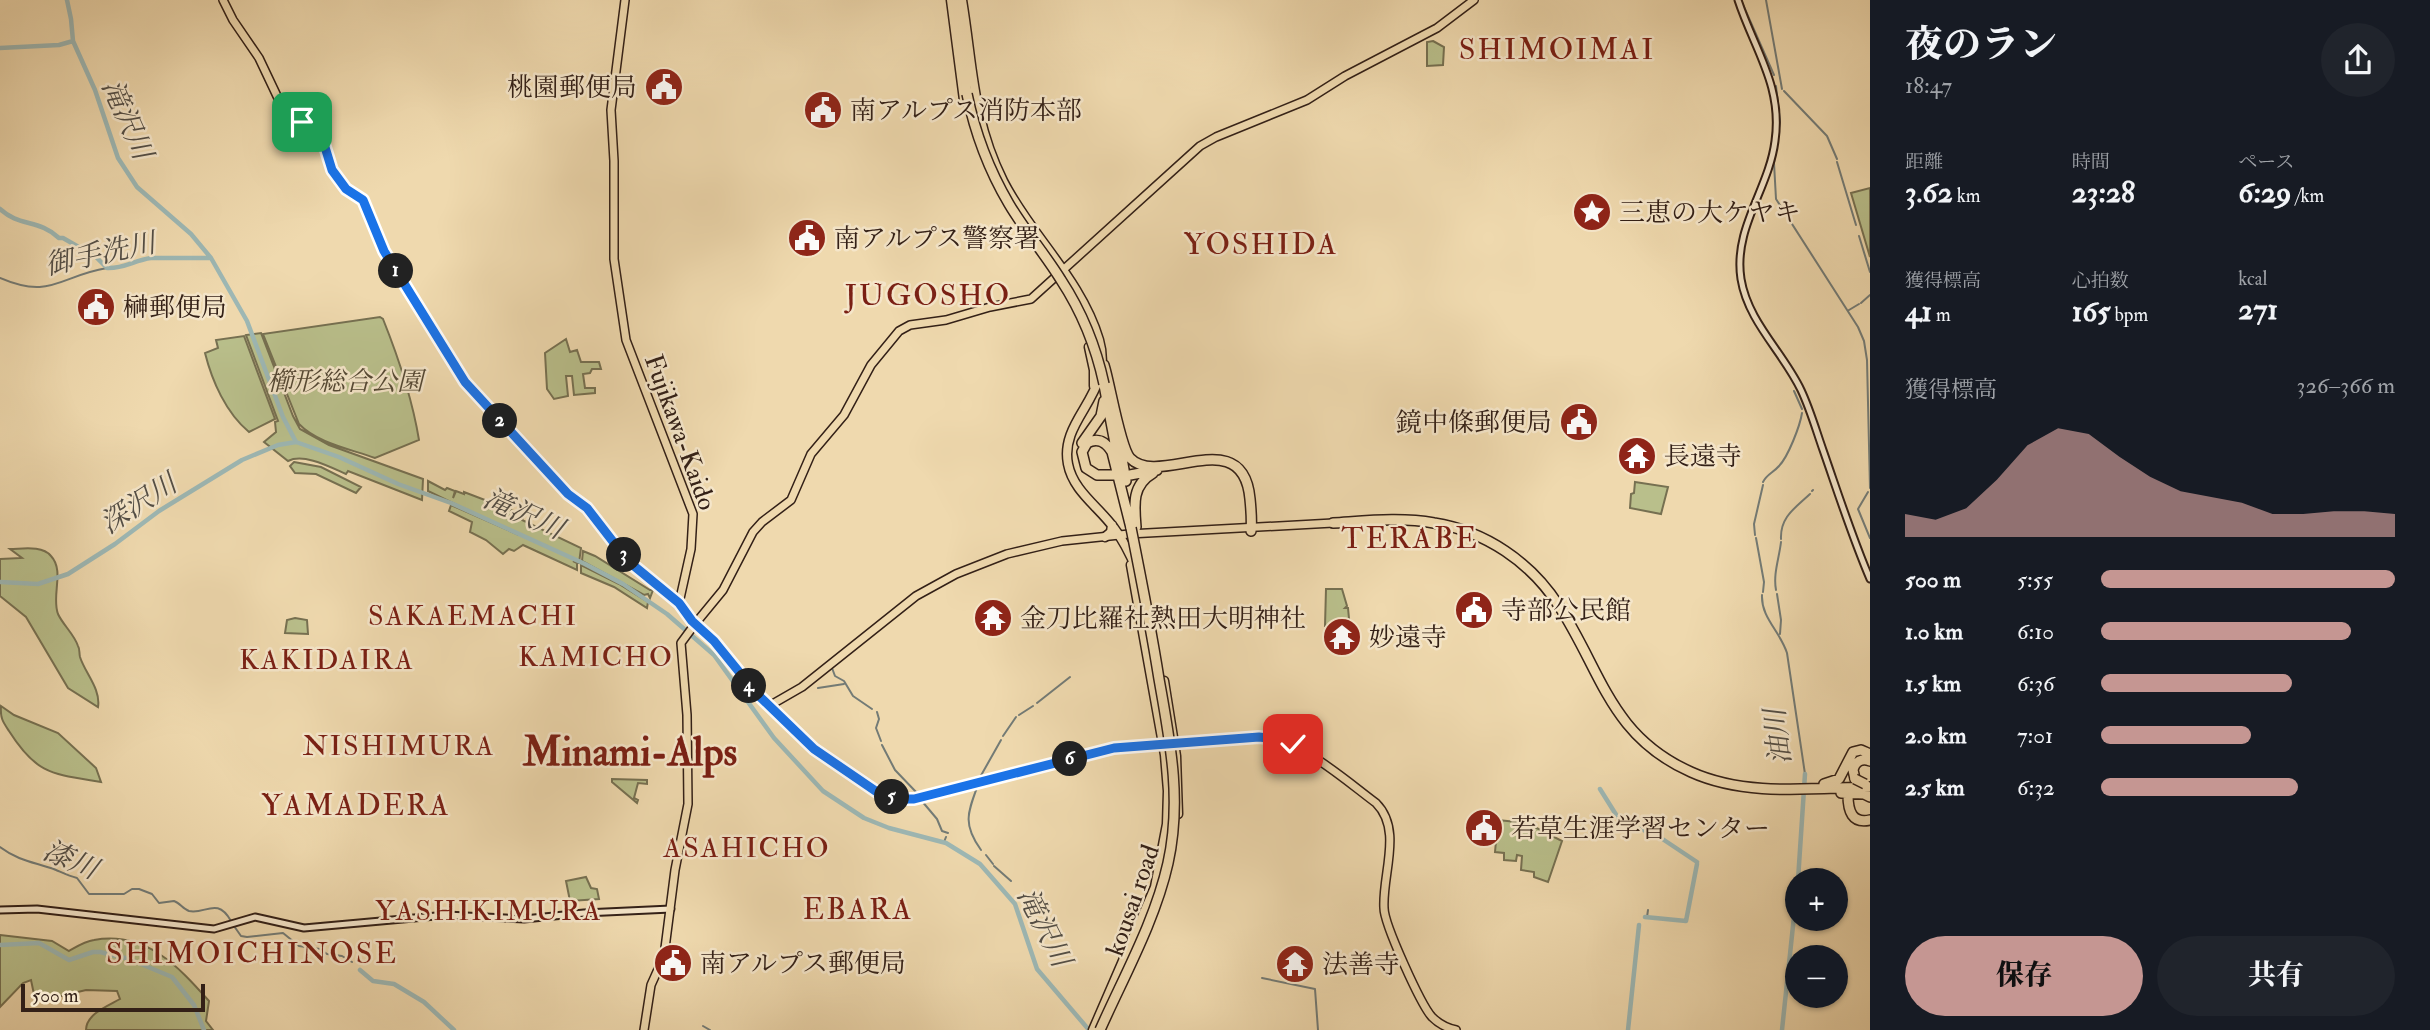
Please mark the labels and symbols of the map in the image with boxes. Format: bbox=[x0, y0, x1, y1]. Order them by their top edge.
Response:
district label: SHIMOIMAI bbox=[1459, 31, 1655, 68]
public building icon: 桃園郵便局 bbox=[643, 66, 685, 108]
place label: 桃園郵便局 bbox=[507, 72, 637, 104]
water label: 滝沢川 bbox=[94, 74, 161, 168]
public building icon: 南アルプス消防本部 bbox=[802, 89, 844, 131]
pin bbox=[272, 92, 332, 152]
place label: 南アルプス消防本部 bbox=[850, 95, 1082, 127]
place icon: 三恵の大ケヤキ bbox=[1571, 191, 1613, 233]
place label: 三恵の大ケヤキ bbox=[1619, 197, 1800, 229]
public building icon: 南アルプス警察署 bbox=[786, 217, 828, 259]
place label: 南アルプス警察署 bbox=[834, 223, 1040, 255]
water label: 御手洗川 bbox=[42, 225, 162, 283]
district label: YOSHIDA bbox=[1184, 226, 1338, 263]
pin: 1 bbox=[378, 254, 414, 288]
district label: JUGOSHO bbox=[844, 277, 1011, 314]
public building icon: 榊郵便局 bbox=[75, 286, 117, 328]
place label: 榊郵便局 bbox=[123, 292, 227, 324]
street label: Fujikawa-Kaido bbox=[637, 350, 723, 515]
park label: 櫛形総合公園 bbox=[267, 366, 427, 398]
public building icon: 鏡中條郵便局 bbox=[1558, 401, 1600, 443]
pin: 2 bbox=[482, 404, 518, 438]
place label: 鏡中條郵便局 bbox=[1396, 407, 1552, 439]
temple icon: 長遠寺 bbox=[1616, 435, 1658, 477]
place label: 長遠寺 bbox=[1664, 441, 1742, 473]
water label: 深沢川 bbox=[94, 465, 186, 542]
water label: 滝沢川 bbox=[478, 481, 572, 549]
district label: TERABE bbox=[1341, 520, 1479, 557]
pin: 3 bbox=[606, 538, 642, 572]
public building icon: 寺部公民館 bbox=[1453, 589, 1495, 631]
place label: 寺部公民館 bbox=[1501, 595, 1631, 627]
temple icon: 金刀比羅社熱田大明神社 bbox=[972, 597, 1014, 639]
district label: SAKAEMACHI bbox=[368, 599, 578, 634]
place label: 金刀比羅社熱田大明神社 bbox=[1020, 603, 1306, 635]
temple icon: 妙遠寺 bbox=[1321, 616, 1363, 658]
place label: 妙遠寺 bbox=[1369, 622, 1447, 654]
district label: KAMICHO bbox=[518, 640, 674, 675]
district label: KAKIDAIRA bbox=[239, 643, 415, 678]
pin: 4 bbox=[732, 668, 766, 704]
water label: 油川 bbox=[1757, 704, 1799, 767]
pin bbox=[1263, 714, 1323, 774]
district label: Minami-Alps bbox=[522, 727, 737, 778]
district label: NISHIMURA bbox=[303, 729, 495, 764]
pin: 6 bbox=[1052, 742, 1088, 776]
pin: 5 bbox=[874, 780, 910, 814]
district label: YAMADERA bbox=[261, 787, 451, 824]
public building icon: 若草生涯学習センター bbox=[1463, 807, 1505, 849]
place label: 若草生涯学習センター bbox=[1511, 813, 1770, 845]
district label: ASAHICHO bbox=[662, 831, 831, 866]
water label: 漆川 bbox=[38, 833, 106, 889]
street label: kousai road bbox=[1099, 840, 1167, 960]
water label: 滝沢川 bbox=[1009, 882, 1080, 976]
district label: EBARA bbox=[803, 891, 913, 928]
district label: YASHIKIMURA bbox=[375, 894, 603, 929]
district label: SHIMOICHINOSE bbox=[106, 935, 398, 972]
public building icon: 南アルプス郵便局 bbox=[652, 942, 694, 984]
temple icon: 法善寺 bbox=[1274, 943, 1316, 985]
place label: 南アルプス郵便局 bbox=[700, 948, 906, 980]
place label: 法善寺 bbox=[1322, 949, 1400, 981]
scale bar bbox=[21, 981, 205, 1013]

